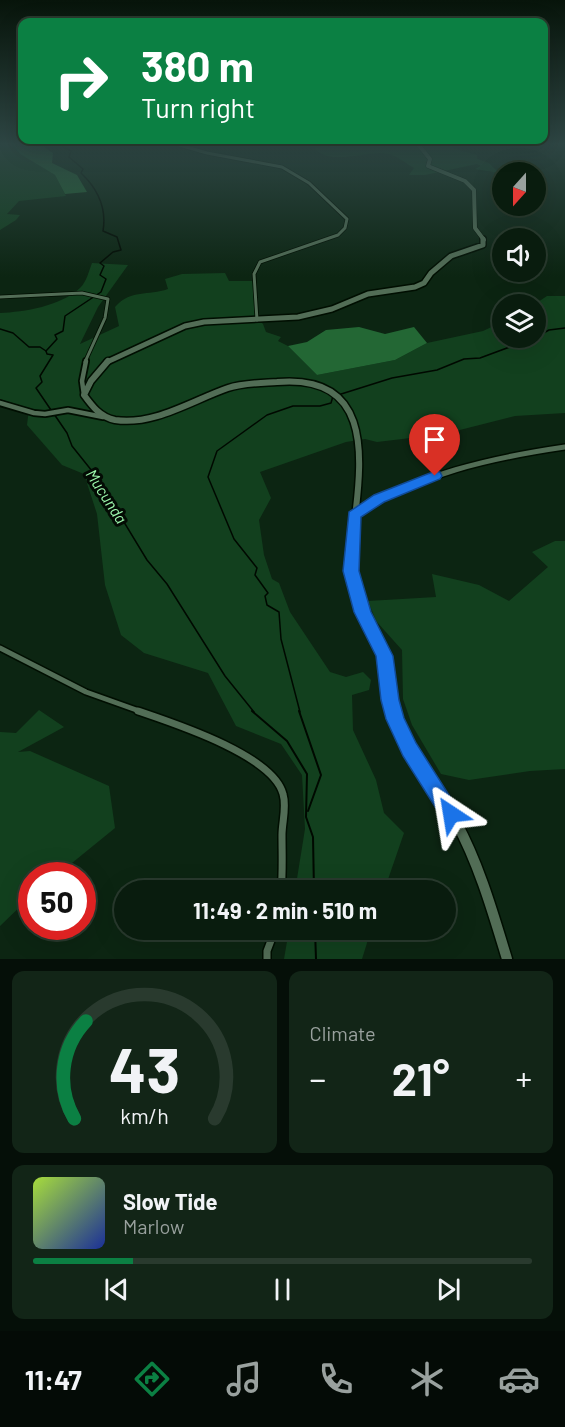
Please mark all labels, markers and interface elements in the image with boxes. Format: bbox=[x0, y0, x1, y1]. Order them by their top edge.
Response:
text: 380 m bbox=[141, 40, 254, 90]
icon: right bbox=[42, 42, 120, 120]
text: Turn right bbox=[141, 91, 255, 123]
north arrow bbox=[492, 162, 546, 216]
map controls bbox=[492, 162, 546, 348]
button: sound bbox=[492, 228, 546, 282]
button: layers bbox=[492, 294, 546, 348]
pin bbox=[409, 414, 460, 476]
icon: arrive bbox=[418, 423, 451, 456]
water label: Mucunda bbox=[82, 465, 132, 527]
position arrow bbox=[419, 782, 483, 846]
speed limit sign: 50 bbox=[18, 862, 96, 940]
text: 11:49 · 2 min · 510 m bbox=[193, 897, 377, 923]
text: Climate bbox=[310, 1021, 376, 1045]
text: 43 bbox=[109, 1031, 180, 1105]
text: 21° bbox=[392, 1051, 450, 1105]
text: − bbox=[310, 1058, 326, 1098]
text: + bbox=[516, 1058, 532, 1098]
text: km/h bbox=[120, 1103, 169, 1128]
text: Slow Tide bbox=[123, 1188, 218, 1214]
text: Marlow bbox=[123, 1214, 184, 1238]
icon: previous bbox=[100, 1273, 133, 1306]
icon: pause bbox=[266, 1273, 299, 1306]
icon: next bbox=[432, 1273, 465, 1306]
icon: directions bbox=[131, 1358, 173, 1400]
icon: music bbox=[223, 1358, 265, 1400]
icon: phone bbox=[315, 1358, 357, 1400]
icon: climate bbox=[406, 1358, 448, 1400]
icon: car bbox=[498, 1358, 540, 1400]
text: 11:47 bbox=[25, 1363, 82, 1395]

